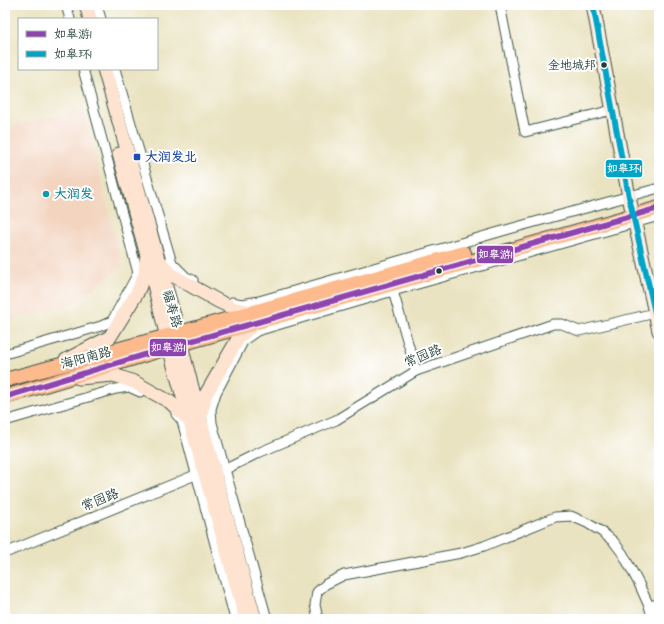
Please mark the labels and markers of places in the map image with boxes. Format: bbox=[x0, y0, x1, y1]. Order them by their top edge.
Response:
place label: 金地城邦 bbox=[548, 57, 596, 74]
marker: 金地城邦 bbox=[599, 60, 609, 70]
place label: 大润发北 bbox=[145, 148, 197, 166]
marker: 大润发北 bbox=[132, 152, 142, 162]
place label: 大润发 bbox=[54, 185, 93, 203]
marker: 大润发 bbox=[41, 189, 51, 199]
unlabelled marker bbox=[434, 266, 444, 276]

